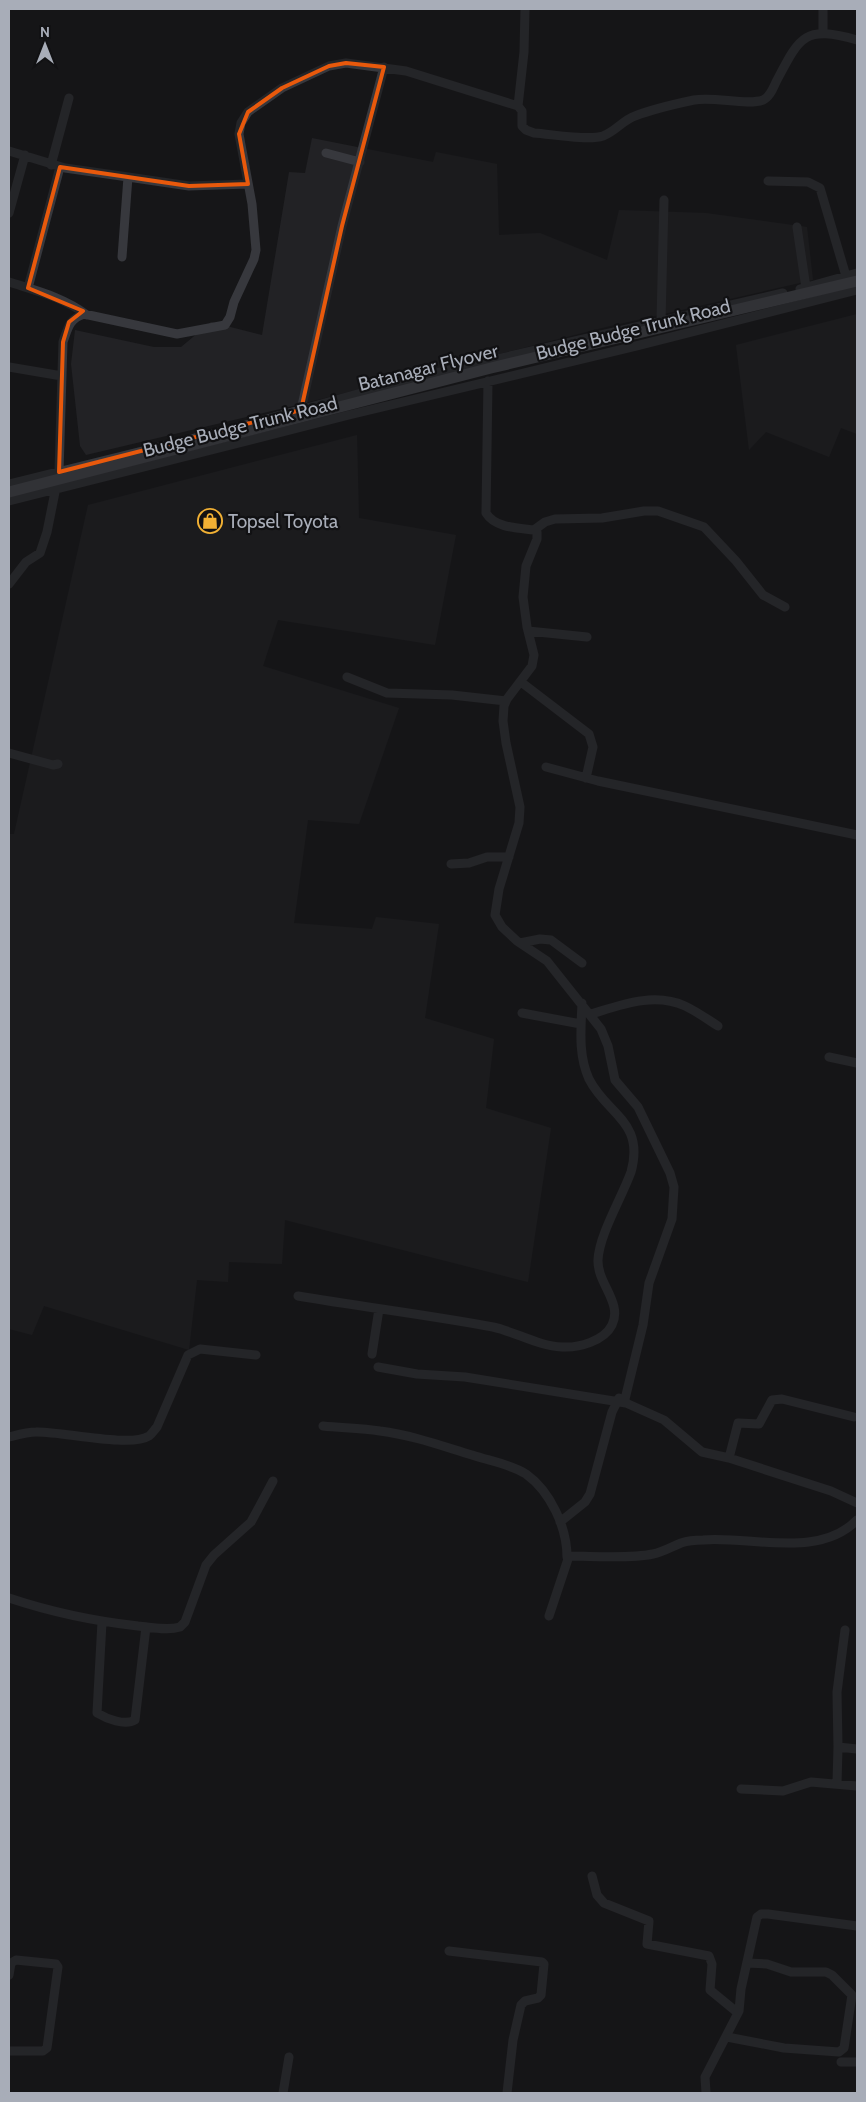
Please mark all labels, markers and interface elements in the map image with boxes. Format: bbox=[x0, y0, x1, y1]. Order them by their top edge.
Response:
north arrow bbox=[20, 20, 70, 70]
text: N bbox=[40, 23, 50, 41]
street label: Budge Budge Trunk Road bbox=[534, 294, 733, 365]
street label: Batanagar Flyover bbox=[356, 339, 500, 396]
street label: Budge Budge Trunk Road bbox=[141, 391, 340, 462]
shop icon: Topsel Toyota bbox=[197, 508, 223, 534]
place label: Topsel Toyota bbox=[228, 510, 338, 533]

